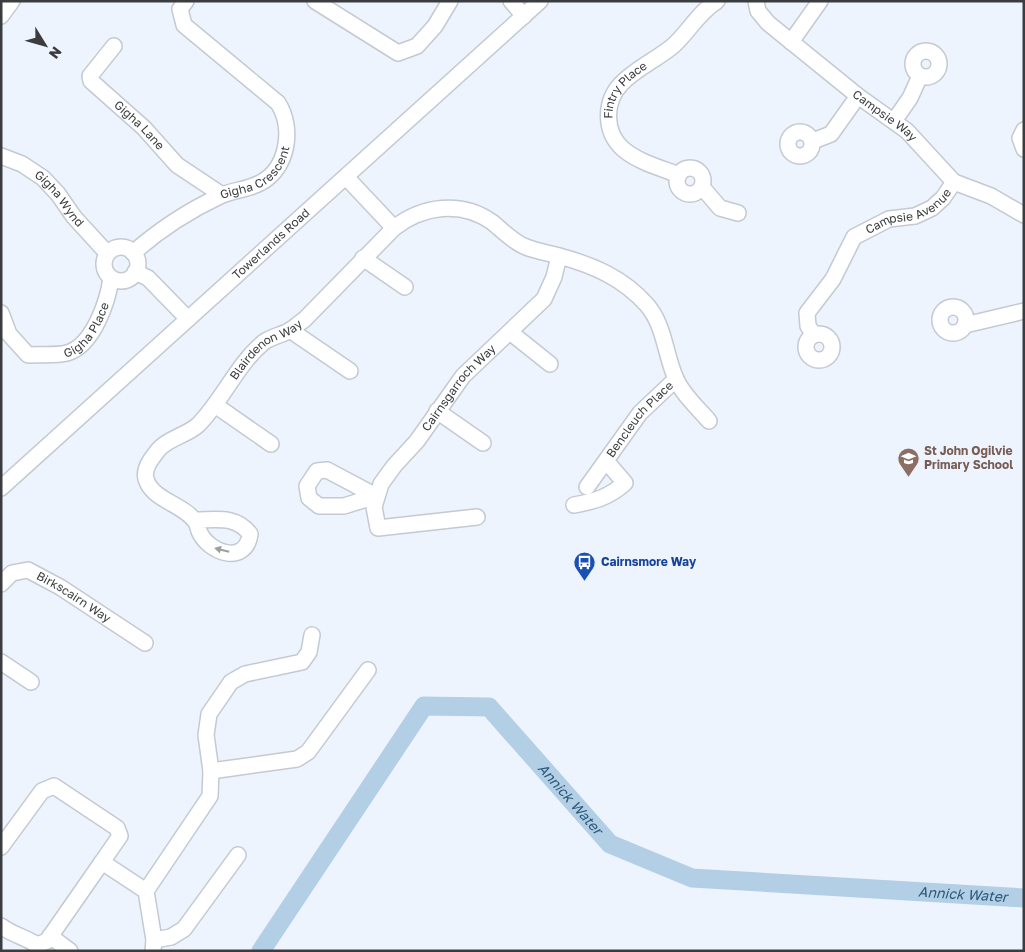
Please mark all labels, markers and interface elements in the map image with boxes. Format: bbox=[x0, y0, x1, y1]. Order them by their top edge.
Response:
north arrow bbox=[20, 20, 70, 70]
text: N bbox=[46, 44, 66, 62]
street label: Fintry Place bbox=[600, 58, 650, 119]
street label: Campsie Way bbox=[850, 87, 921, 144]
street label: Gigha Lane bbox=[111, 97, 168, 153]
street label: Gigha Crescent bbox=[218, 144, 293, 202]
street label: Gigha Wynd bbox=[32, 167, 87, 230]
street label: Campsie Avenue bbox=[863, 185, 954, 237]
street label: Towerlands Road bbox=[229, 205, 312, 282]
street label: Gigha Place bbox=[62, 300, 112, 361]
street label: Blairdenon Way bbox=[226, 316, 305, 383]
street label: Cairnsgarroch Way bbox=[418, 341, 499, 434]
street label: Bencleuch Place bbox=[603, 378, 676, 460]
place label: St John Ogilvie Primary School bbox=[924, 443, 1013, 472]
school or university icon: St John Ogilvie Primary School bbox=[896, 446, 920, 477]
one-way arrow bbox=[214, 546, 229, 554]
bus stop icon: Cairnsmore Way bbox=[573, 550, 597, 581]
place label: Cairnsmore Way bbox=[601, 554, 697, 569]
street label: Birkscairn Way bbox=[34, 568, 114, 626]
water label: Annick Water bbox=[535, 760, 608, 840]
water label: Annick Water bbox=[918, 883, 1010, 905]

